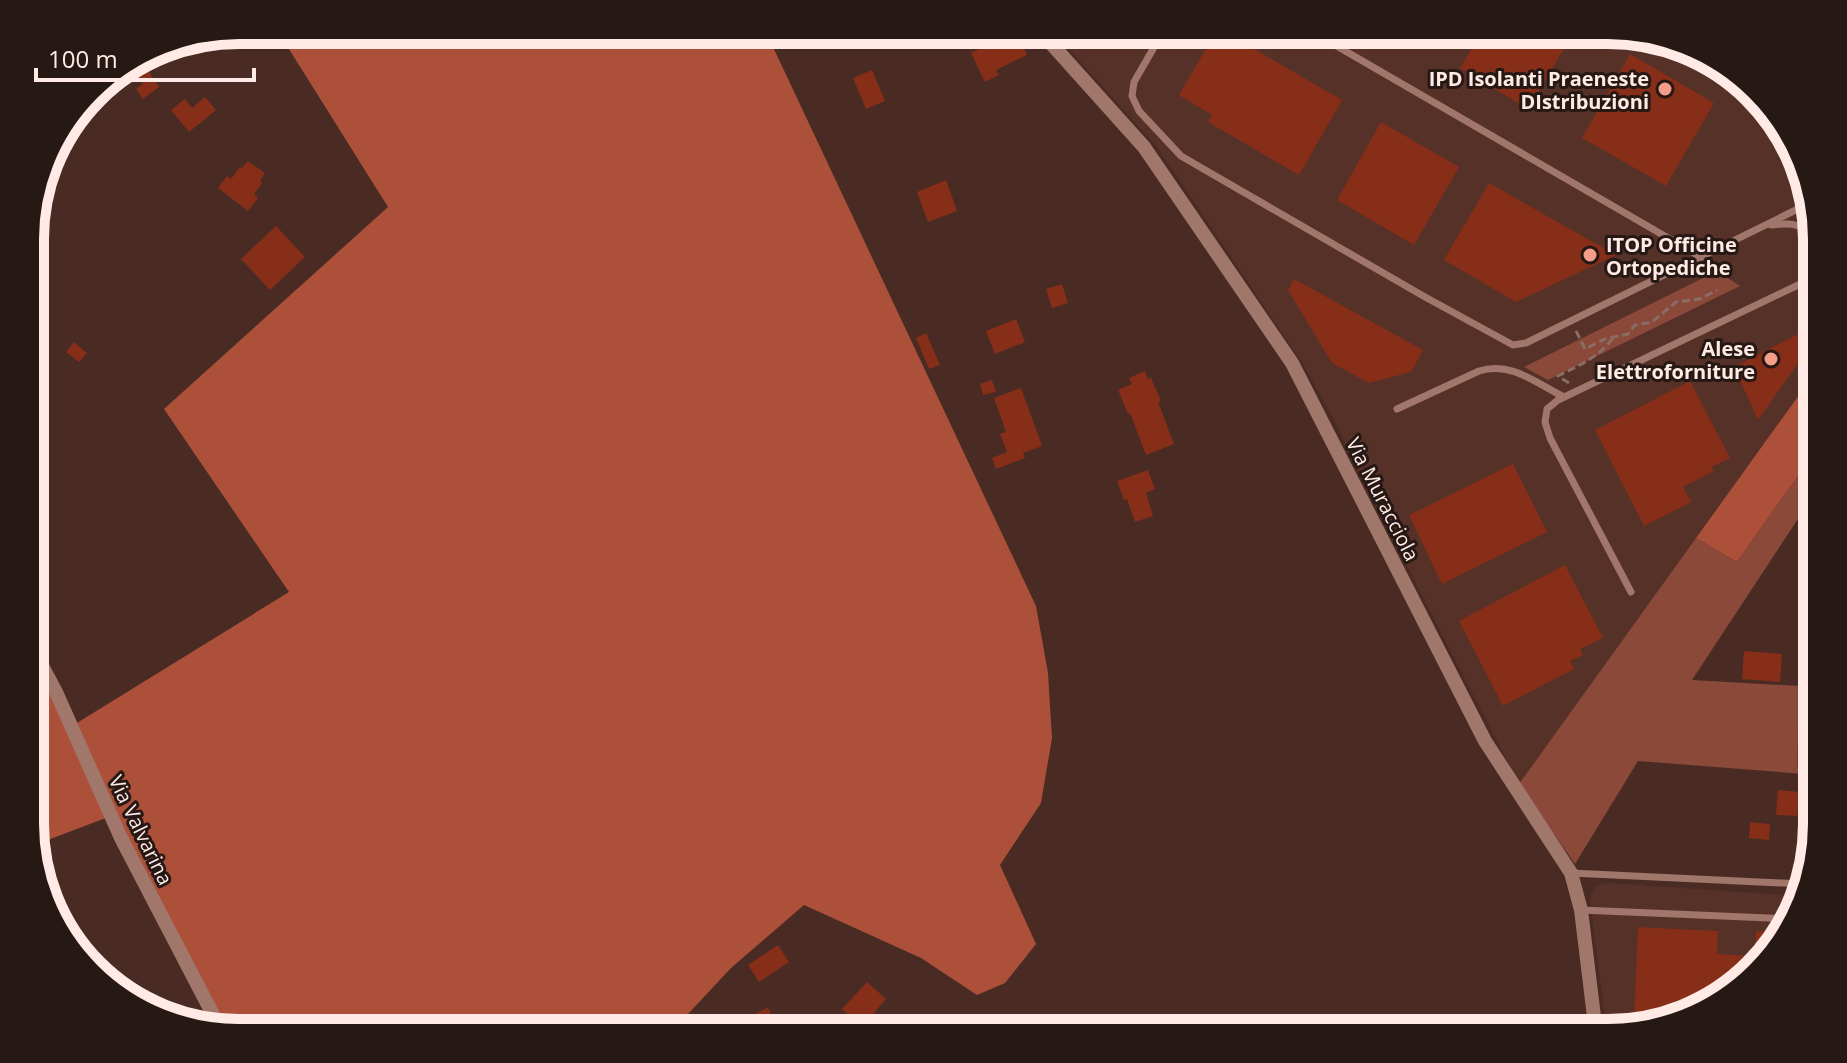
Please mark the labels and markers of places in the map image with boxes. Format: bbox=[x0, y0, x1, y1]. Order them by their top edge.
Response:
place label: IPD Isolanti Praeneste DIstribuzioni bbox=[1429, 65, 1649, 115]
marker: IPD Isolanti Praeneste DIstribuzioni bbox=[1656, 80, 1674, 98]
place label: ITOP Officine Ortopediche bbox=[1606, 231, 1737, 281]
marker: ITOP Officine Ortopediche bbox=[1581, 246, 1599, 264]
place label: Alese Elettroforniture bbox=[1596, 335, 1755, 385]
marker: Alese Elettroforniture bbox=[1762, 350, 1780, 368]

